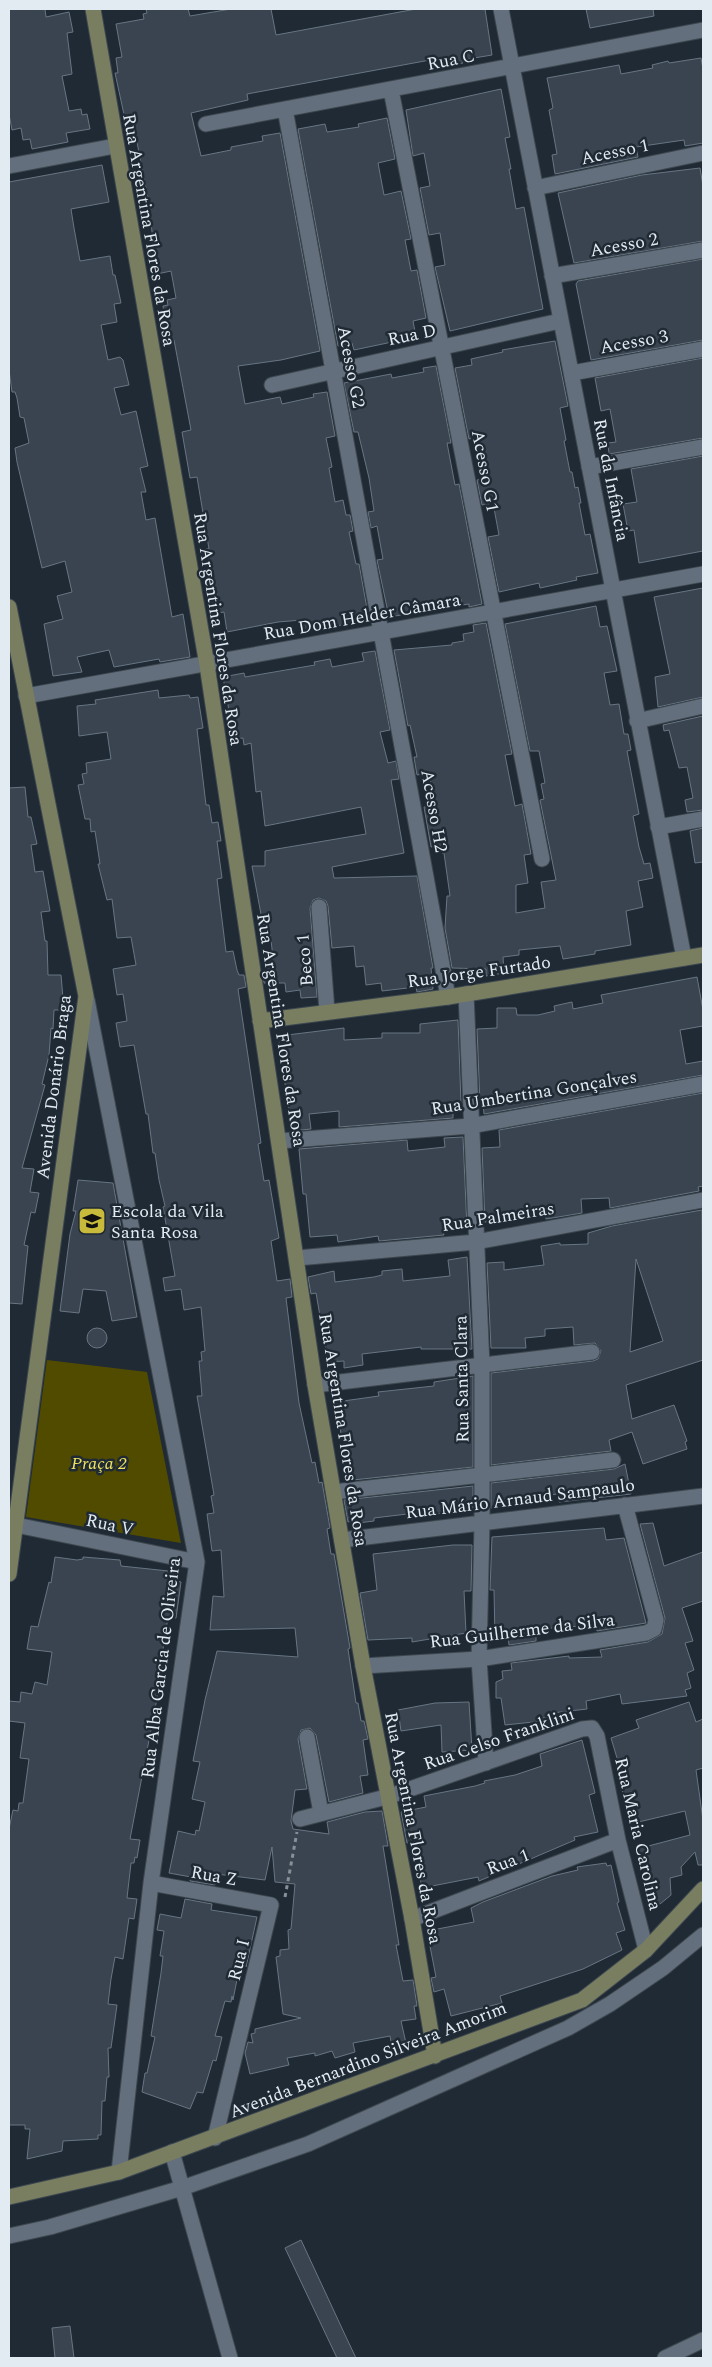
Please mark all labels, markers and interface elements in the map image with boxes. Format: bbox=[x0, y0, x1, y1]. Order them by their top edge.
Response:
street label: Rua C bbox=[425, 42, 477, 78]
street label: Rua Argentina Flores da Rosa bbox=[115, 112, 183, 349]
street label: Acesso 1 bbox=[578, 132, 652, 172]
street label: Acesso 2 bbox=[588, 226, 660, 264]
street label: Rua D bbox=[385, 317, 439, 353]
street label: Acesso 3 bbox=[598, 323, 670, 361]
street label: Acesso G2 bbox=[330, 324, 372, 410]
street label: Rua da Infância bbox=[586, 416, 636, 544]
street label: Acesso G1 bbox=[464, 428, 506, 514]
street label: Rua Argentina Flores da Rosa bbox=[186, 510, 250, 748]
street label: Rua Dom Helder Câmara bbox=[261, 586, 463, 648]
street label: Acesso H2 bbox=[413, 767, 455, 855]
street label: Rua Argentina Flores da Rosa bbox=[249, 911, 313, 1149]
street label: Beco 1 bbox=[289, 933, 321, 987]
street label: Rua Jorge Furtado bbox=[405, 949, 553, 995]
street label: Avenida Donário Braga bbox=[29, 993, 79, 1181]
street label: Rua Umbertina Gonçalves bbox=[429, 1063, 639, 1123]
street label: Rua Palmeiras bbox=[440, 1195, 556, 1239]
place label: Escola da Vila Santa Rosa bbox=[111, 1198, 224, 1246]
school or university icon: Escola da Vila Santa Rosa bbox=[77, 1206, 107, 1236]
street label: Rua Argentina Flores da Rosa bbox=[311, 1311, 375, 1549]
street label: Rua Santa Clara bbox=[447, 1315, 477, 1443]
park label: Praça 2 bbox=[71, 1450, 127, 1477]
street label: Rua Mário Arnaud Sampaulo bbox=[404, 1472, 636, 1526]
street label: Rua V bbox=[83, 1507, 137, 1543]
street label: Rua Alba Garcia de Oliveira bbox=[134, 1556, 188, 1780]
street label: Rua Guilherme da Silva bbox=[428, 1606, 616, 1656]
street label: Rua Celso Franklini bbox=[420, 1700, 578, 1778]
street label: Rua Argentina Flores da Rosa bbox=[377, 1710, 449, 1947]
street label: Rua Maria Carolina bbox=[607, 1755, 669, 1913]
street label: Rua 1 bbox=[482, 1841, 534, 1883]
street label: Rua Z bbox=[189, 1859, 239, 1893]
street label: Rua I bbox=[221, 1936, 257, 1984]
street label: Avenida Bernardino Silveira Amorim bbox=[225, 1995, 511, 2125]

